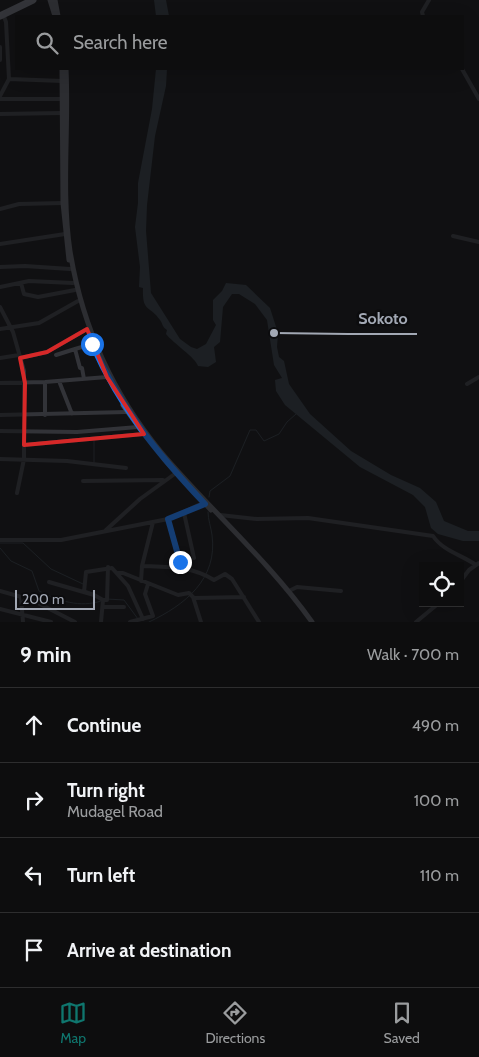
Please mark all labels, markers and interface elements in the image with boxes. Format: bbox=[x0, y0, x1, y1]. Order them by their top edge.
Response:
search box bbox=[15, 15, 464, 70]
icon: search bbox=[33, 29, 61, 57]
text: Search here bbox=[73, 31, 167, 54]
callout: Sokoto bbox=[348, 303, 417, 334]
text: Sokoto bbox=[358, 309, 408, 328]
route start bbox=[81, 333, 104, 356]
route end bbox=[169, 551, 192, 574]
map controls bbox=[419, 562, 464, 607]
button: locate bbox=[419, 562, 464, 607]
scale bar bbox=[15, 587, 95, 610]
text: 200 m bbox=[22, 590, 64, 608]
text: 9 min bbox=[20, 642, 71, 667]
text: Walk · 700 m bbox=[367, 645, 459, 664]
icon: ahead bbox=[20, 711, 48, 739]
text: Continue bbox=[67, 714, 141, 737]
text: 490 m bbox=[412, 716, 459, 735]
text: Turn right bbox=[67, 779, 145, 802]
icon: right bbox=[20, 786, 48, 814]
text: 100 m bbox=[414, 791, 459, 810]
text: Mudagel Road bbox=[67, 802, 163, 821]
icon: left bbox=[20, 861, 48, 889]
text: Turn left bbox=[67, 864, 135, 887]
text: 110 m bbox=[420, 866, 459, 885]
icon: arrive bbox=[20, 936, 48, 964]
text: Arrive at destination bbox=[67, 939, 231, 962]
tab: Map bbox=[59, 999, 87, 1047]
tab: Directions bbox=[205, 999, 265, 1047]
tab: Saved bbox=[383, 999, 420, 1047]

